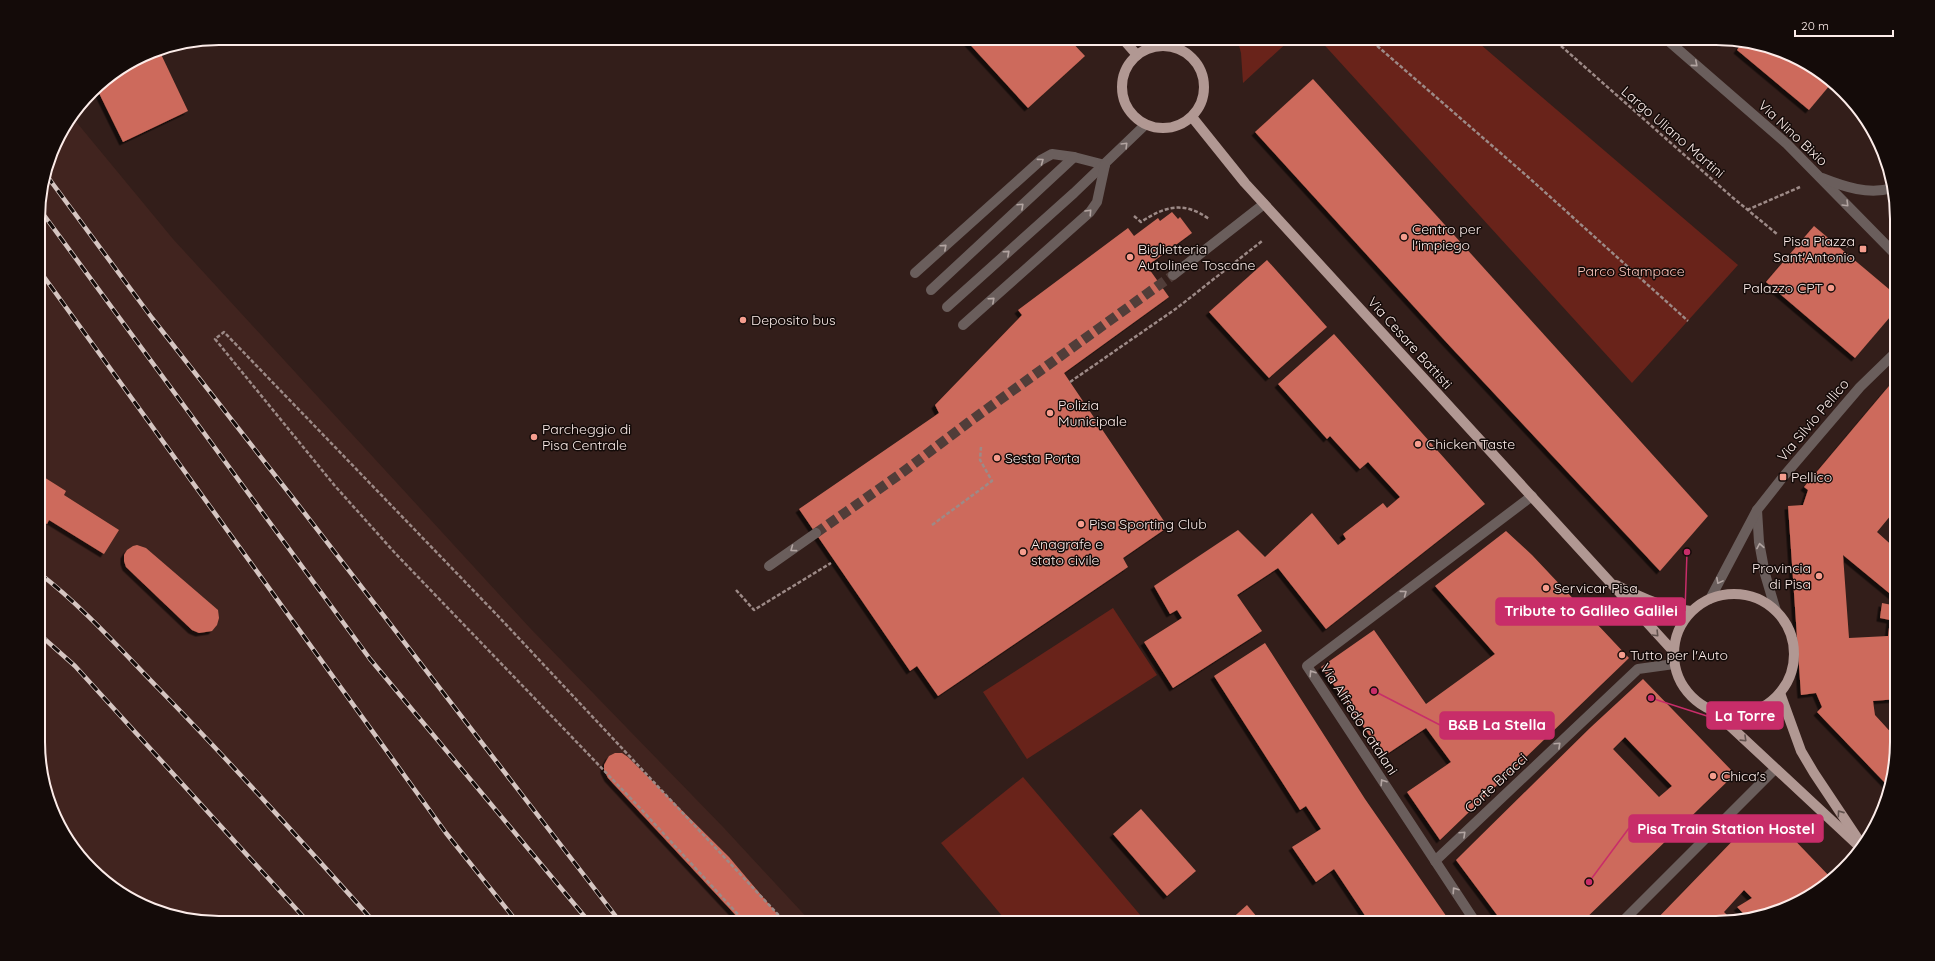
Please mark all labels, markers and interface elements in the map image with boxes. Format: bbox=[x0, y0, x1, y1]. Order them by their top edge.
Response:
scale bar bbox=[1795, 12, 1893, 38]
text: 20 m bbox=[1801, 18, 1829, 33]
one-way arrow bbox=[1690, 59, 1697, 66]
street label: Largo Uliano Martini bbox=[1618, 82, 1728, 182]
street label: Via Nino Bixio bbox=[1754, 96, 1832, 170]
one-way arrow bbox=[1120, 143, 1128, 150]
one-way arrow bbox=[1037, 159, 1044, 166]
one-way arrow bbox=[1841, 199, 1849, 207]
one-way arrow bbox=[1016, 203, 1024, 211]
one-way arrow bbox=[1084, 210, 1091, 217]
place label: Centro per l'impiego bbox=[1412, 220, 1482, 254]
marker: Centro per l'impiego bbox=[1399, 232, 1409, 242]
place label: Pisa Piazza Sant'Antonio bbox=[1773, 232, 1855, 266]
place label: Biglietteria Autolinee Toscane bbox=[1138, 240, 1256, 274]
one-way arrow bbox=[939, 244, 947, 251]
marker: Pisa Piazza Sant'Antonio bbox=[1858, 244, 1868, 254]
one-way arrow bbox=[1002, 251, 1010, 258]
marker: Biglietteria Autolinee Toscane bbox=[1125, 252, 1135, 262]
park label: Parco Stampace bbox=[1577, 262, 1685, 280]
place label: Palazzo CPT bbox=[1743, 279, 1823, 297]
marker: Palazzo CPT bbox=[1826, 283, 1836, 293]
street label: Via Cesare Battisti bbox=[1364, 293, 1456, 393]
one-way arrow bbox=[988, 297, 995, 304]
place label: Deposito bus bbox=[751, 311, 836, 329]
marker: Deposito bus bbox=[738, 315, 748, 325]
street label: Via Silvio Pellico bbox=[1773, 375, 1853, 465]
place label: Polizia Municipale bbox=[1058, 396, 1127, 430]
marker: Polizia Municipale bbox=[1045, 408, 1055, 418]
place label: Parcheggio di Pisa Centrale bbox=[542, 420, 631, 454]
marker: Parcheggio di Pisa Centrale bbox=[529, 432, 539, 442]
place label: Chicken Taste bbox=[1426, 435, 1515, 453]
marker: Chicken Taste bbox=[1413, 439, 1423, 449]
place label: Sesta Porta bbox=[1005, 449, 1080, 467]
marker: Sesta Porta bbox=[992, 453, 1002, 463]
place label: Pellico bbox=[1791, 468, 1832, 486]
marker: Pellico bbox=[1778, 472, 1788, 482]
place label: Pisa Sporting Club bbox=[1089, 515, 1207, 533]
marker: Pisa Sporting Club bbox=[1076, 519, 1086, 529]
place label: Anagrafe e stato civile bbox=[1031, 535, 1103, 569]
one-way arrow bbox=[1756, 543, 1765, 549]
one-way arrow bbox=[790, 545, 797, 552]
marker: Anagrafe e stato civile bbox=[1018, 547, 1028, 557]
place label: Provincia di Pisa bbox=[1752, 559, 1811, 593]
marker: Provincia di Pisa bbox=[1814, 571, 1824, 581]
one-way arrow bbox=[1716, 577, 1724, 585]
place label: Servicar Pisa bbox=[1554, 579, 1638, 597]
marker: Servicar Pisa bbox=[1541, 583, 1551, 593]
one-way arrow bbox=[1400, 590, 1407, 597]
callout: Tribute to Galileo Galilei bbox=[1496, 598, 1685, 625]
text: Tribute to Galileo Galilei bbox=[1504, 601, 1678, 620]
one-way arrow bbox=[1651, 629, 1659, 637]
place label: Tutto per l'Auto bbox=[1630, 646, 1728, 664]
marker: Tutto per l'Auto bbox=[1617, 650, 1627, 660]
street label: Via Alfredo Catalani bbox=[1316, 660, 1402, 778]
one-way arrow bbox=[1309, 670, 1317, 677]
callout: La Torre bbox=[1707, 702, 1783, 729]
text: La Torre bbox=[1715, 706, 1775, 725]
callout: B&B La Stella bbox=[1440, 712, 1554, 739]
text: B&B La Stella bbox=[1448, 715, 1546, 734]
one-way arrow bbox=[1739, 734, 1747, 742]
one-way arrow bbox=[1553, 742, 1561, 749]
street label: Corte Bracci bbox=[1461, 749, 1531, 817]
place label: Chica's bbox=[1721, 767, 1766, 785]
marker: Chica's bbox=[1708, 771, 1718, 781]
one-way arrow bbox=[1380, 779, 1388, 786]
one-way arrow bbox=[1838, 811, 1845, 818]
callout: Pisa Train Station Hostel bbox=[1629, 815, 1823, 842]
text: Pisa Train Station Hostel bbox=[1637, 819, 1815, 838]
one-way arrow bbox=[1458, 831, 1466, 839]
one-way arrow bbox=[1452, 887, 1460, 894]

